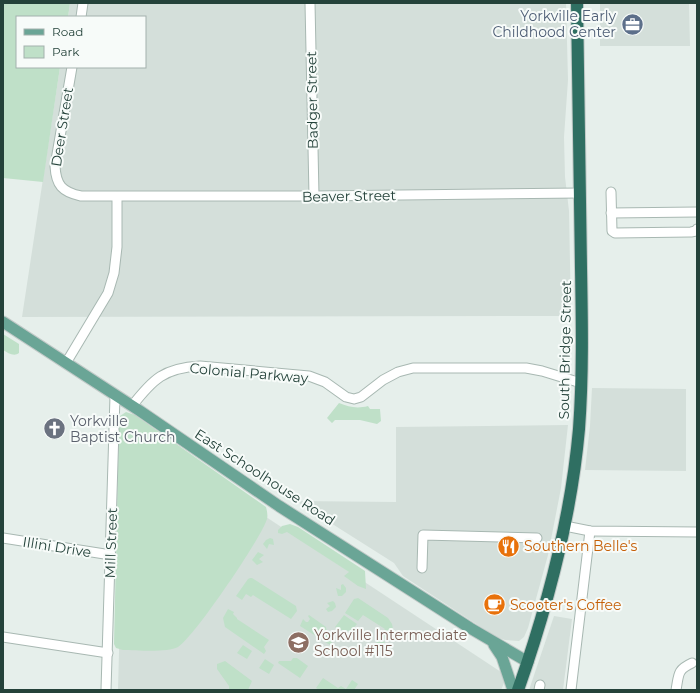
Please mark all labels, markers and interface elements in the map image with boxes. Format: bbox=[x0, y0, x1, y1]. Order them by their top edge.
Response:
place label: Yorkville Early Childhood Center bbox=[492, 7, 616, 41]
office icon: Yorkville Early Childhood Center bbox=[619, 11, 645, 37]
legend bbox=[16, 16, 146, 68]
text: Road bbox=[52, 24, 83, 39]
text: Park bbox=[52, 44, 80, 59]
street label: Badger Street bbox=[302, 51, 322, 149]
street label: Deer Street bbox=[47, 86, 77, 168]
street label: Beaver Street bbox=[302, 186, 397, 206]
street label: South Bridge Street bbox=[555, 280, 575, 420]
street label: Colonial Parkway bbox=[189, 359, 309, 387]
place label: Yorkville Baptist Church bbox=[70, 412, 175, 446]
church icon: Yorkville Baptist Church bbox=[41, 416, 67, 442]
street label: East Schoolhouse Road bbox=[191, 425, 339, 529]
street label: Mill Street bbox=[101, 507, 121, 579]
street label: Illini Drive bbox=[21, 533, 93, 561]
restaurant icon: Southern Belle's bbox=[496, 533, 522, 559]
place label: Southern Belle's bbox=[524, 537, 638, 555]
cafe icon: Scooter's Coffee bbox=[481, 592, 507, 618]
place label: Scooter's Coffee bbox=[510, 596, 621, 614]
place label: Yorkville Intermediate School #115 bbox=[314, 626, 467, 660]
school or university icon: Yorkville Intermediate School #115 bbox=[285, 630, 311, 656]

